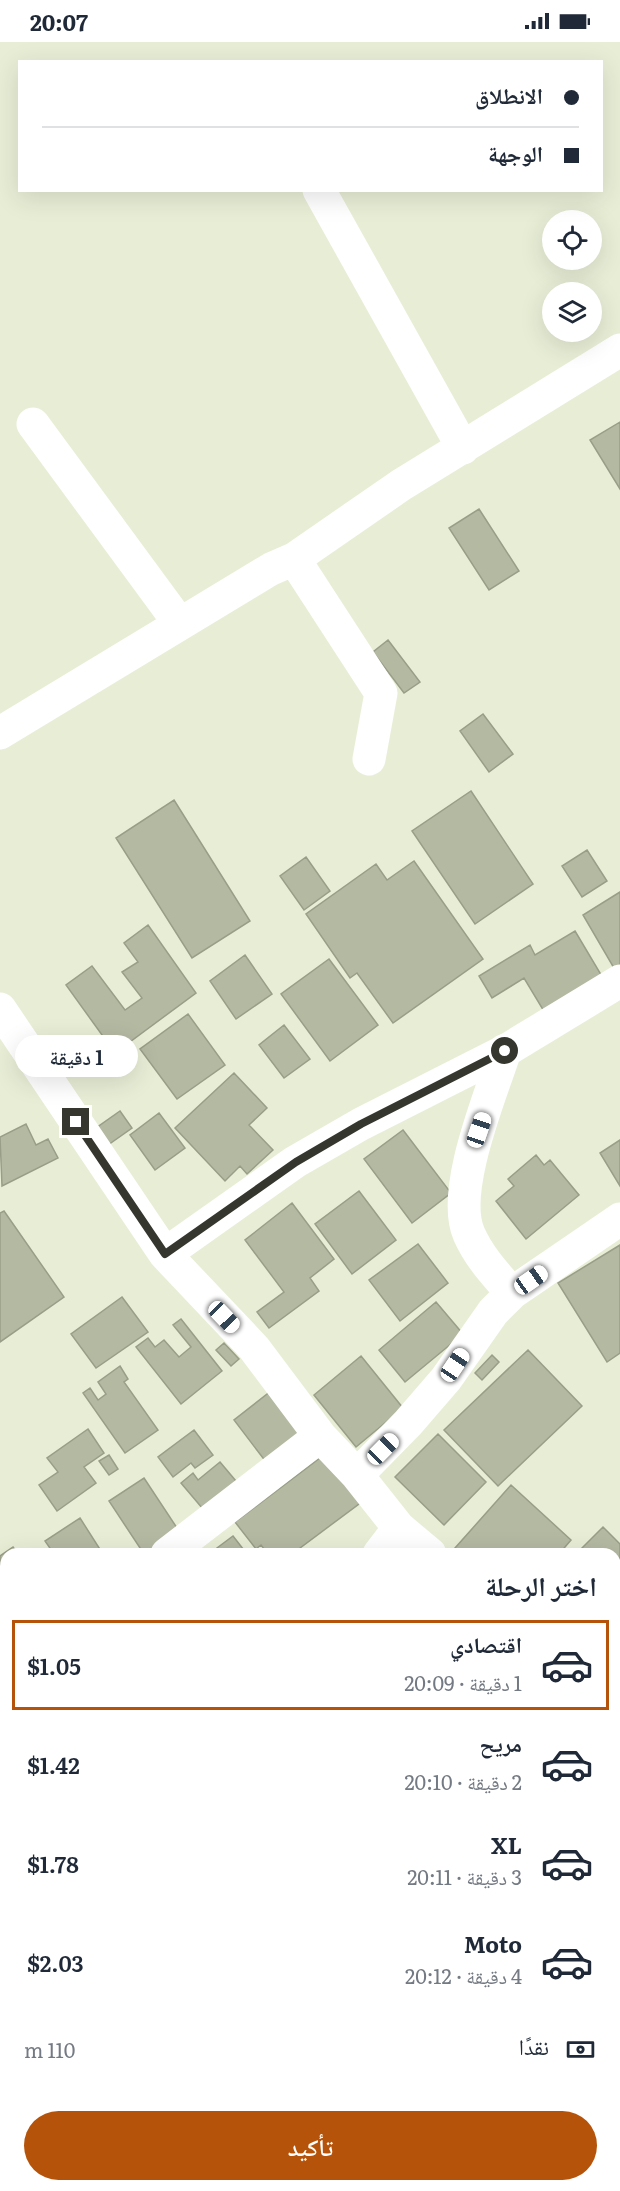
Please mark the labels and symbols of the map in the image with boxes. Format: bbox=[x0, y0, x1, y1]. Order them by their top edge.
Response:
callout: 1 دقيقة bbox=[14, 1035, 138, 1077]
route start bbox=[491, 1037, 518, 1064]
route end bbox=[62, 1108, 89, 1135]
car bbox=[465, 1110, 493, 1150]
car bbox=[511, 1262, 551, 1298]
car bbox=[205, 1298, 243, 1336]
car bbox=[437, 1345, 473, 1385]
car bbox=[364, 1430, 402, 1468]

